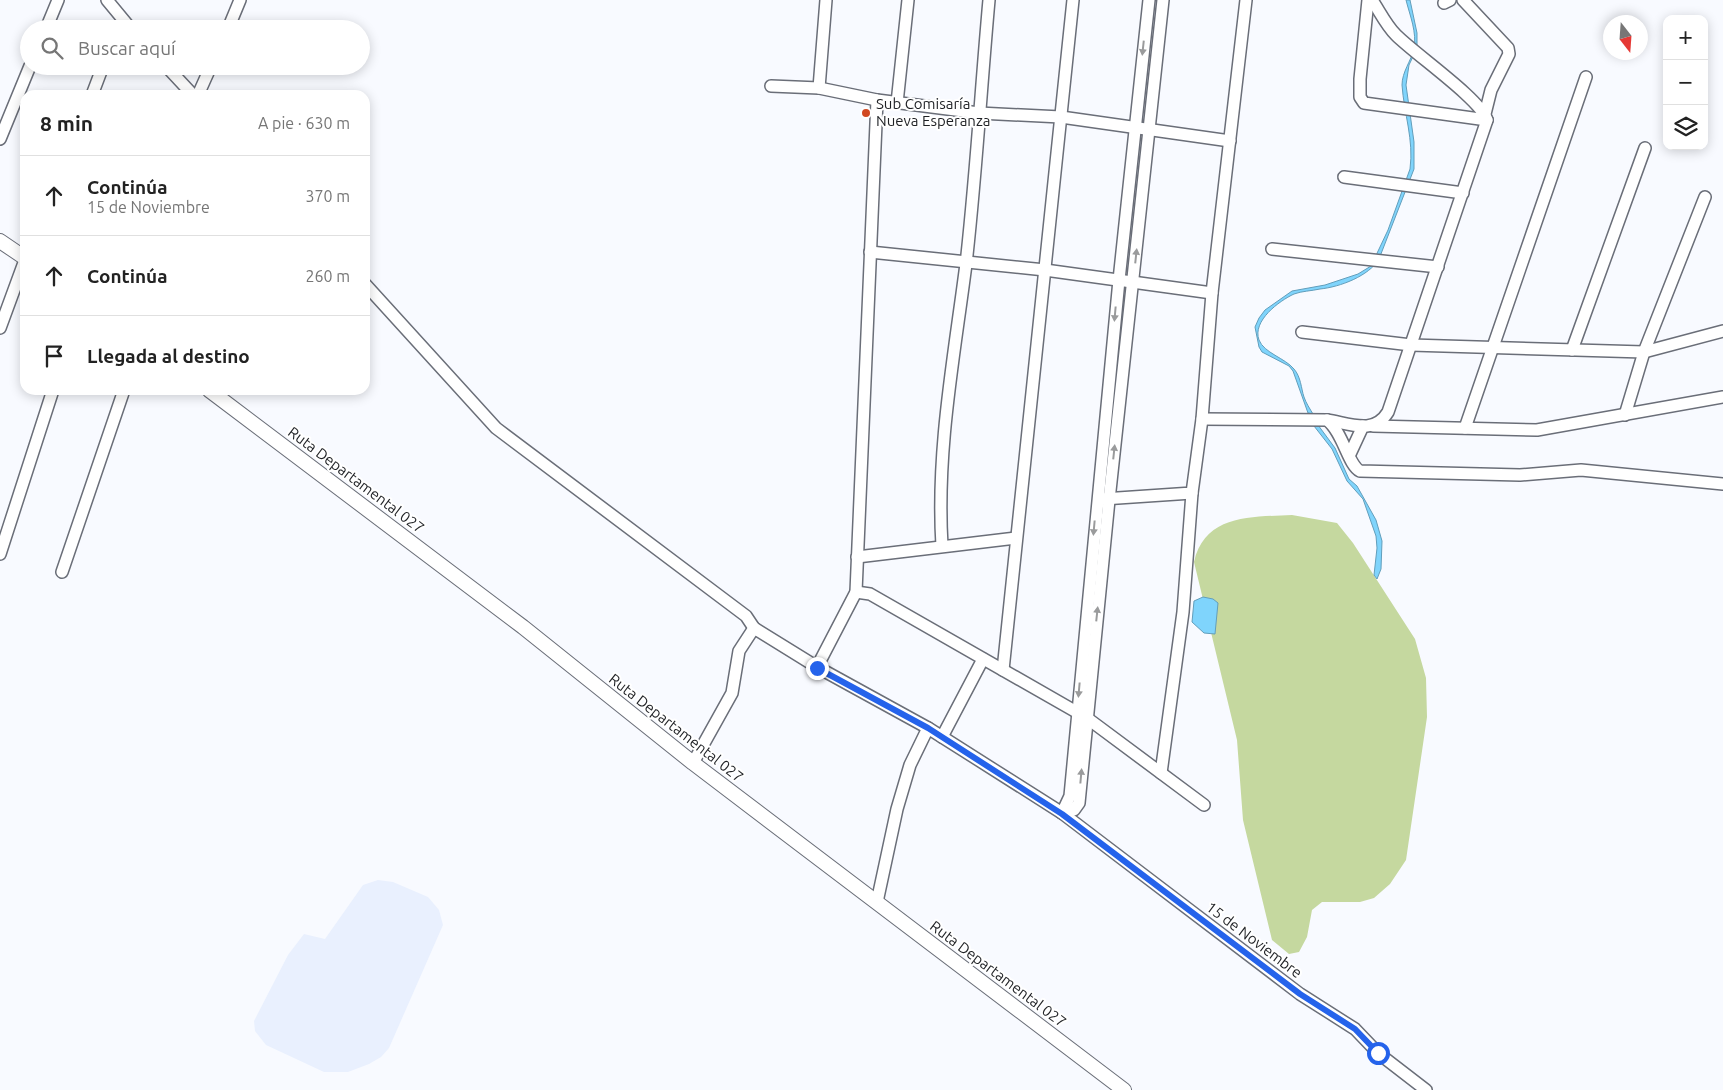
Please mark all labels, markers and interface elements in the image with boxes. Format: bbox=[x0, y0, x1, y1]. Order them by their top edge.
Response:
north arrow bbox=[1603, 15, 1648, 60]
map controls bbox=[1663, 15, 1708, 150]
button: + bbox=[1663, 15, 1708, 60]
search box bbox=[20, 20, 370, 75]
icon: search bbox=[38, 34, 66, 62]
text: Buscar aquí bbox=[78, 37, 176, 59]
one-way arrow bbox=[1139, 41, 1147, 57]
button: − bbox=[1663, 60, 1708, 105]
place label: Sub Comisaría Nueva Esperanza bbox=[876, 95, 991, 129]
button: layers bbox=[1663, 105, 1708, 150]
marker: Sub Comisaría Nueva Esperanza bbox=[860, 107, 872, 119]
text: 8 min bbox=[40, 111, 93, 135]
text: A pie · 630 m bbox=[258, 114, 350, 132]
text: Continúa bbox=[87, 176, 168, 198]
icon: ahead bbox=[40, 182, 68, 210]
text: 370 m bbox=[305, 187, 350, 205]
text: 15 de Noviembre bbox=[87, 198, 210, 216]
one-way arrow bbox=[1132, 248, 1140, 264]
icon: ahead bbox=[40, 262, 68, 290]
text: Continúa bbox=[87, 265, 168, 287]
text: 260 m bbox=[305, 267, 350, 285]
one-way arrow bbox=[1111, 307, 1119, 323]
icon: arrive bbox=[40, 342, 68, 370]
text: Llegada al destino bbox=[87, 345, 250, 367]
street label: Ruta Departamental 027 bbox=[285, 423, 428, 536]
one-way arrow bbox=[1110, 444, 1118, 460]
one-way arrow bbox=[1090, 521, 1098, 537]
one-way arrow bbox=[1093, 606, 1101, 622]
route end bbox=[806, 657, 829, 680]
street label: Ruta Departamental 027 bbox=[606, 670, 747, 785]
one-way arrow bbox=[1075, 683, 1083, 699]
one-way arrow bbox=[1078, 767, 1086, 783]
street label: 15 de Noviembre bbox=[1203, 898, 1305, 981]
street label: Ruta Departamental 027 bbox=[927, 917, 1070, 1030]
route start bbox=[1367, 1042, 1390, 1065]

